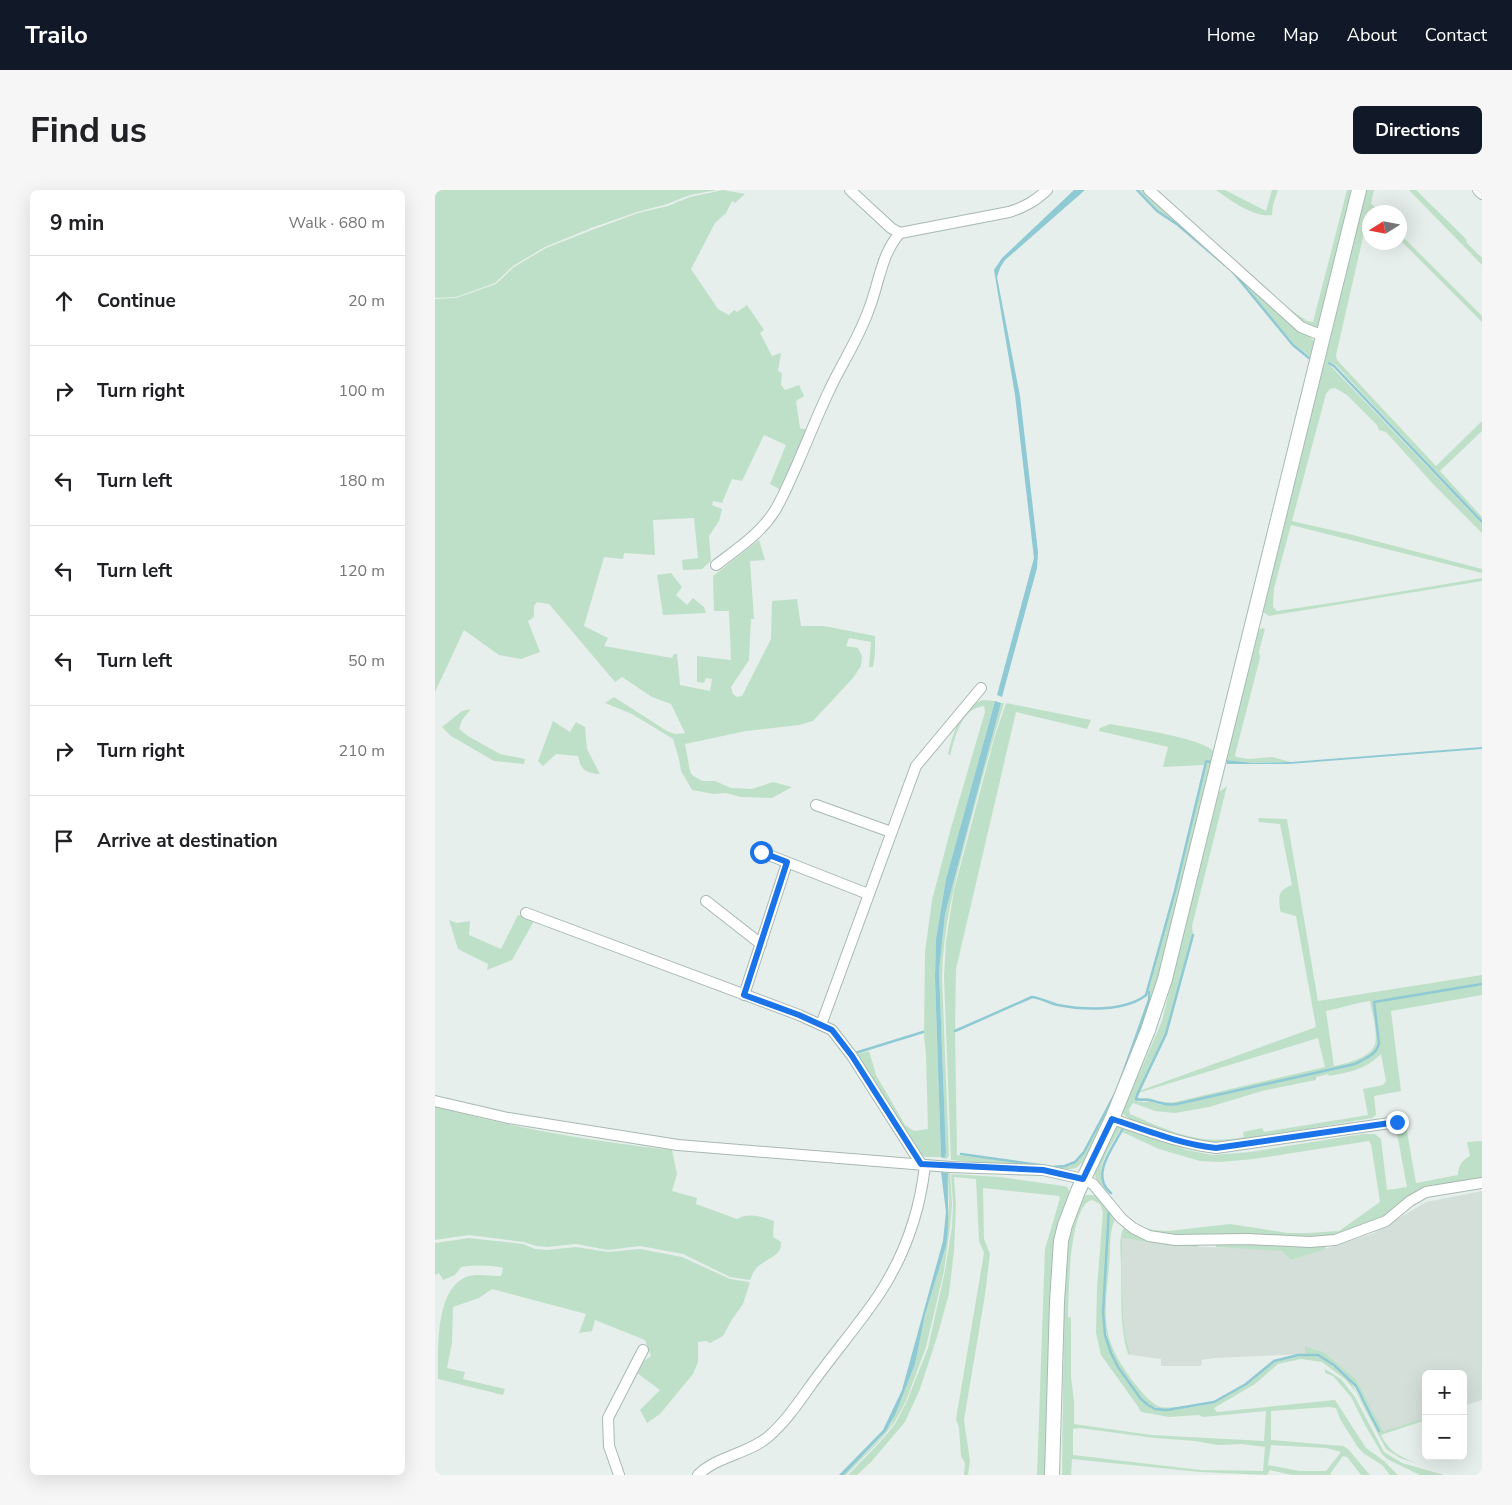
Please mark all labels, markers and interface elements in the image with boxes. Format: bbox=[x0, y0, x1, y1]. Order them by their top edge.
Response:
text: Trailo bbox=[25, 19, 88, 51]
text: Home bbox=[1207, 23, 1255, 47]
text: Map bbox=[1283, 23, 1319, 47]
text: About bbox=[1347, 23, 1397, 47]
text: Contact bbox=[1425, 23, 1487, 47]
button: Directions bbox=[1353, 106, 1482, 154]
text: Find us bbox=[30, 107, 147, 154]
north arrow bbox=[1362, 205, 1407, 250]
text: 9 min bbox=[50, 209, 104, 237]
text: Walk · 680 m bbox=[289, 212, 385, 234]
icon: ahead bbox=[50, 287, 78, 315]
text: Continue bbox=[97, 288, 176, 314]
text: 20 m bbox=[348, 290, 385, 312]
icon: right bbox=[50, 377, 78, 405]
text: Turn right bbox=[97, 378, 184, 404]
text: 100 m bbox=[338, 380, 385, 402]
icon: left bbox=[50, 467, 78, 495]
text: Turn left bbox=[97, 468, 172, 494]
text: 180 m bbox=[338, 470, 385, 492]
icon: left bbox=[50, 557, 78, 585]
text: Turn left bbox=[97, 558, 172, 584]
text: 120 m bbox=[338, 560, 385, 582]
icon: left bbox=[50, 647, 78, 675]
text: Turn left bbox=[97, 648, 172, 674]
text: 50 m bbox=[348, 650, 385, 672]
icon: right bbox=[50, 737, 78, 765]
text: Turn right bbox=[97, 738, 184, 764]
text: 210 m bbox=[338, 740, 385, 762]
icon: arrive bbox=[50, 827, 78, 855]
text: Arrive at destination bbox=[97, 828, 278, 854]
route start bbox=[750, 841, 773, 864]
route end bbox=[1386, 1111, 1409, 1134]
map controls bbox=[1422, 1370, 1467, 1460]
button: + bbox=[1422, 1370, 1467, 1415]
button: − bbox=[1422, 1415, 1467, 1460]

